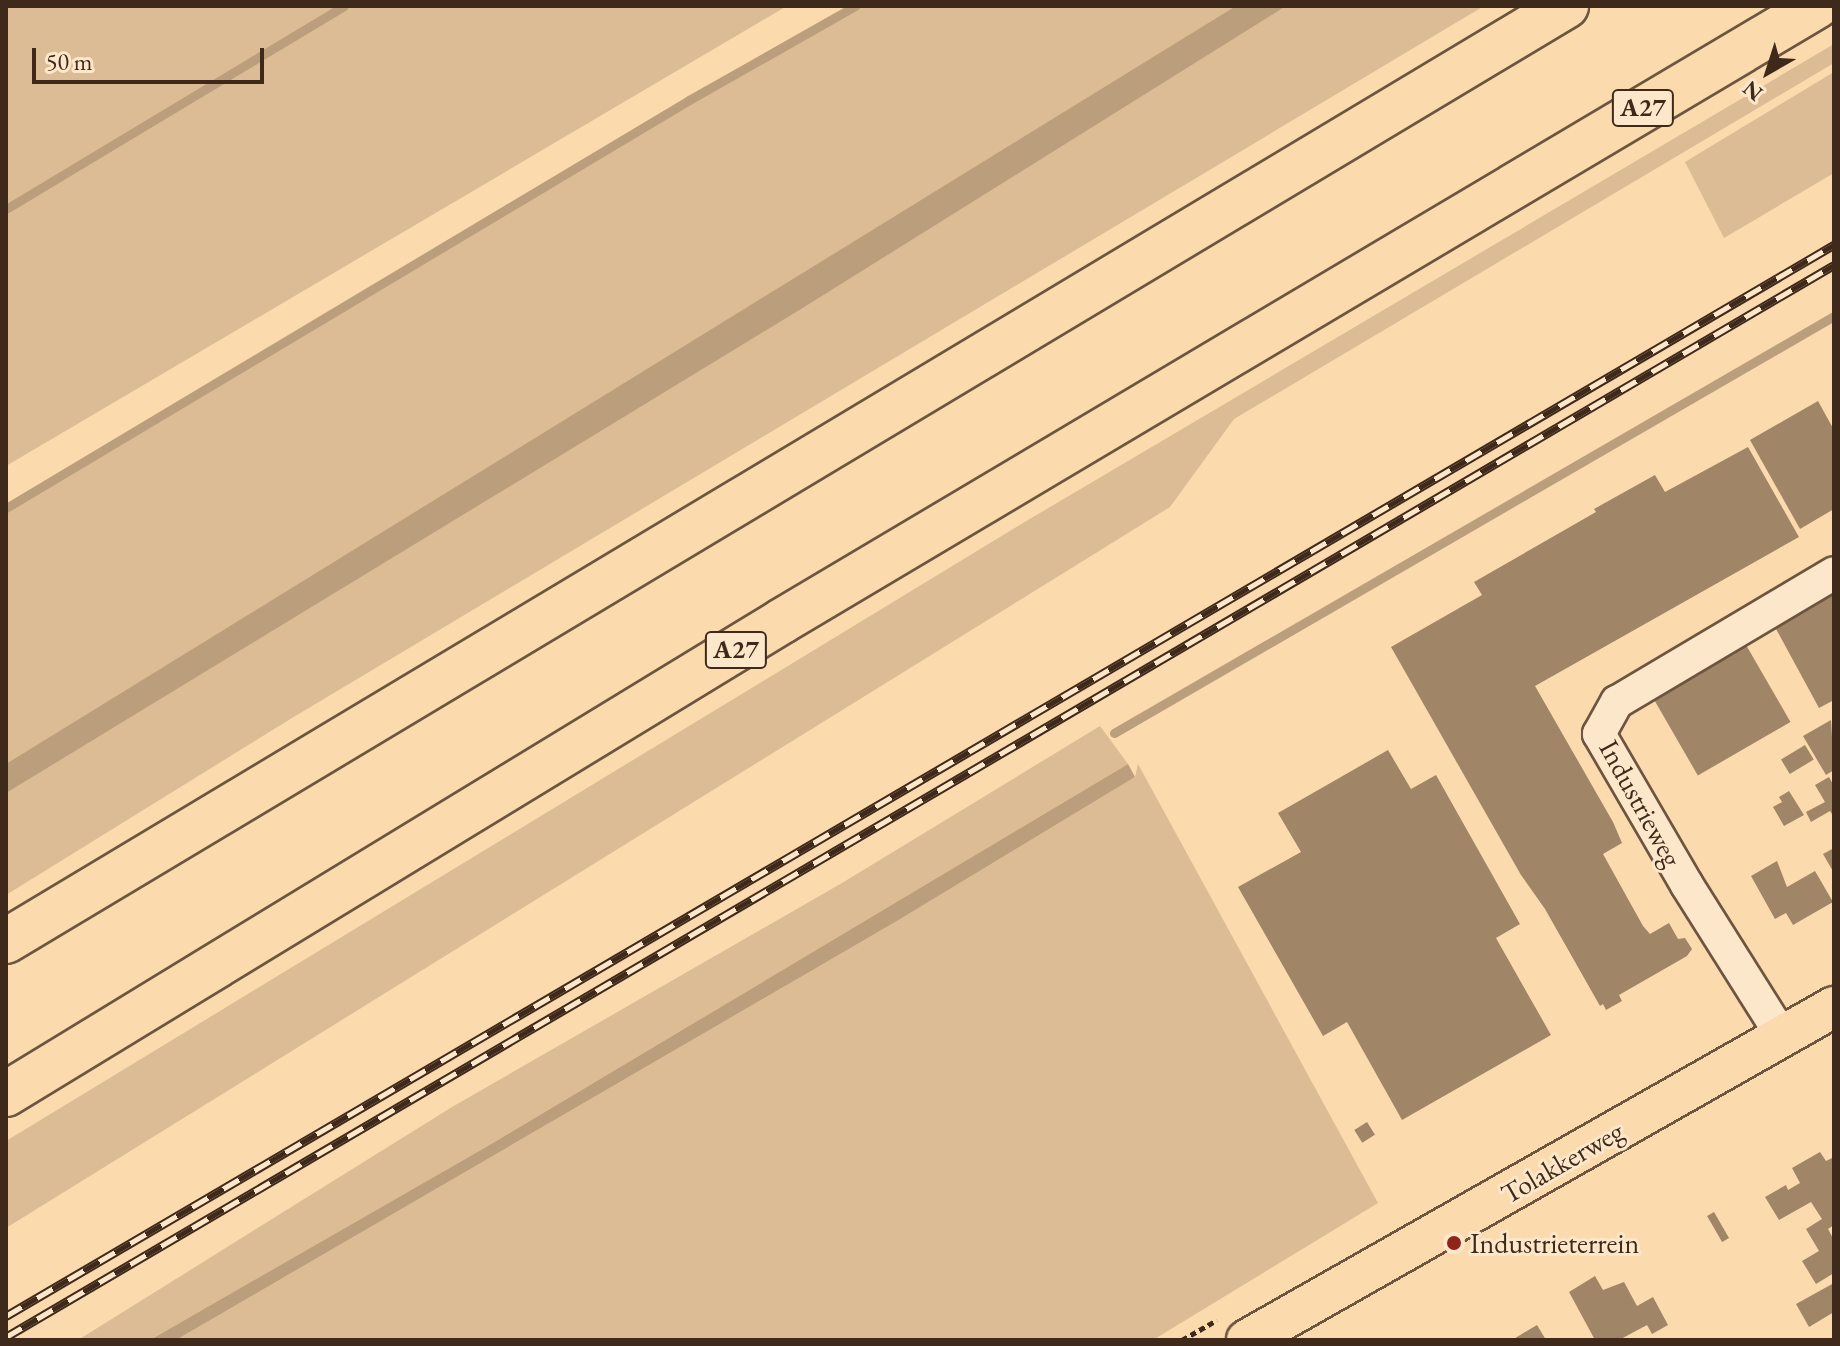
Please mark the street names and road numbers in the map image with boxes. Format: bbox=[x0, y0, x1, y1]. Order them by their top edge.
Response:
road number: A27 bbox=[1611, 86, 1675, 130]
road number: A27 bbox=[704, 628, 768, 672]
street label: Industrieweg bbox=[1592, 734, 1690, 872]
street label: Tolakkerweg bbox=[1495, 1114, 1629, 1210]

